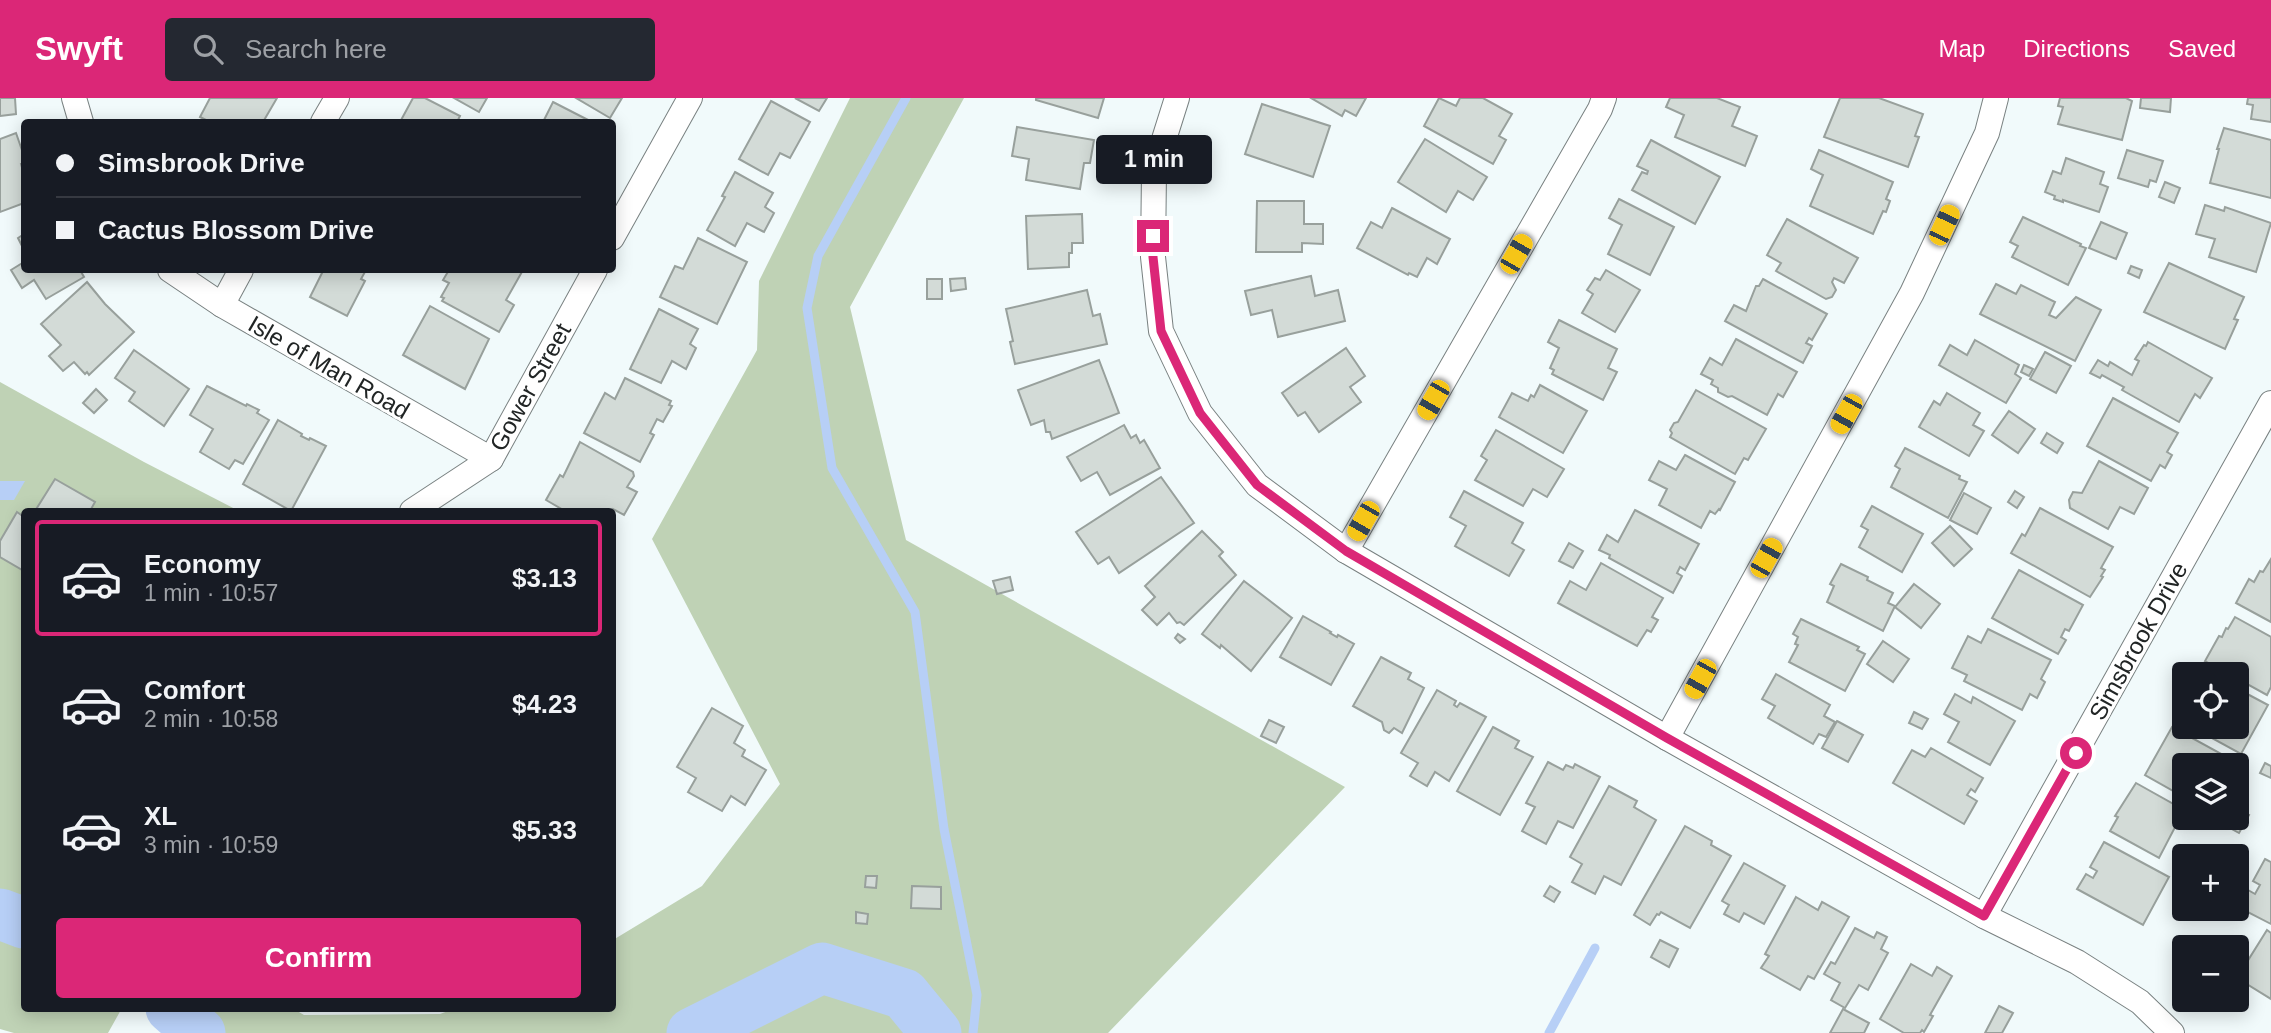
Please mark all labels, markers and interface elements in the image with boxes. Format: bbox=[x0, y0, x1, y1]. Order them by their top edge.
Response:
search box bbox=[165, 18, 655, 81]
text: Swyft bbox=[35, 30, 123, 67]
icon: search bbox=[189, 30, 227, 68]
text: Search here bbox=[245, 34, 387, 64]
text: Map bbox=[1939, 35, 1985, 62]
text: Directions bbox=[2023, 35, 2130, 62]
text: Saved bbox=[2168, 35, 2236, 62]
callout: 1 min bbox=[1095, 135, 1211, 184]
text: 1 min bbox=[1124, 146, 1184, 172]
text: Simsbrook Drive bbox=[98, 148, 305, 178]
car bbox=[1926, 202, 1963, 248]
text: Cactus Blossom Drive bbox=[98, 215, 374, 245]
route end bbox=[1137, 220, 1169, 252]
car bbox=[1497, 231, 1536, 277]
street label: Isle of Man Road bbox=[244, 310, 414, 424]
street label: Gower Street bbox=[484, 318, 576, 455]
car bbox=[1414, 377, 1453, 423]
car bbox=[1827, 391, 1866, 437]
car bbox=[1344, 498, 1383, 544]
car bbox=[1747, 535, 1786, 581]
icon: car bbox=[60, 547, 123, 610]
text: Economy bbox=[144, 549, 261, 579]
street label: Simsbrook Drive bbox=[2084, 557, 2192, 725]
text: $3.13 bbox=[512, 563, 577, 593]
text: 1 min · 10:57 bbox=[144, 580, 278, 606]
car bbox=[1681, 656, 1720, 702]
map controls bbox=[2172, 662, 2249, 1012]
button: locate bbox=[2172, 662, 2249, 739]
icon: car bbox=[60, 673, 123, 736]
text: Comfort bbox=[144, 675, 245, 705]
text: $4.23 bbox=[512, 689, 577, 719]
text: 2 min · 10:58 bbox=[144, 706, 278, 732]
route start bbox=[2060, 737, 2092, 769]
button: layers bbox=[2172, 753, 2249, 830]
icon: car bbox=[60, 799, 123, 862]
text: XL bbox=[144, 801, 177, 831]
text: $5.33 bbox=[512, 815, 577, 845]
text: 3 min · 10:59 bbox=[144, 832, 278, 858]
button: + bbox=[2172, 844, 2249, 921]
button: Confirm bbox=[56, 918, 581, 998]
button: − bbox=[2172, 935, 2249, 1012]

